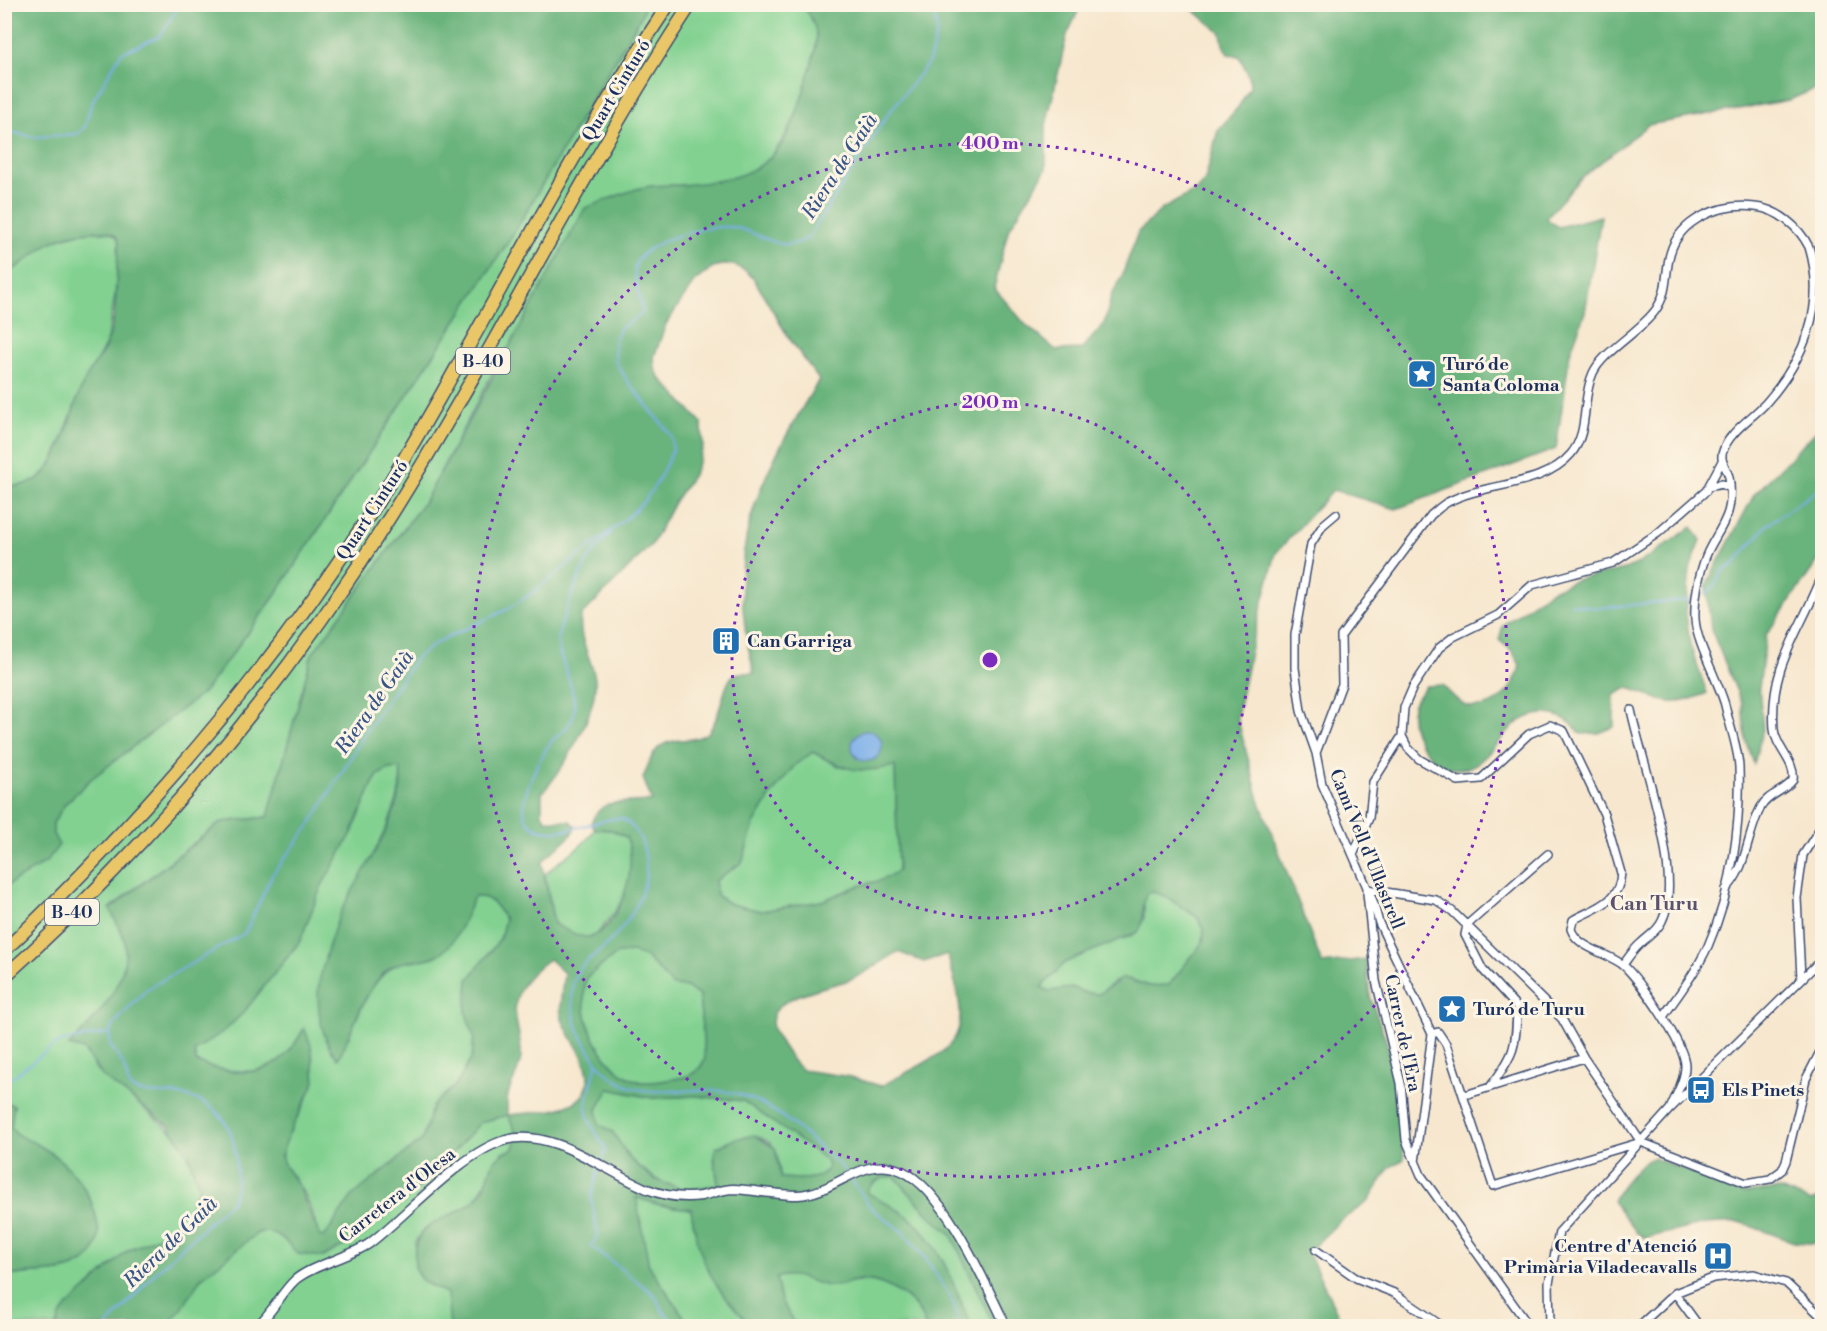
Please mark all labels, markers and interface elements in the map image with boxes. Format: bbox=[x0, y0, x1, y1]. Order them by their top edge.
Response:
street label: Quart Cinturó bbox=[577, 35, 656, 146]
water label: Riera de Gaià bbox=[796, 109, 884, 225]
text: 400 m bbox=[961, 132, 1019, 155]
road number: B-40 bbox=[456, 348, 510, 374]
place label: Turó de Santa Coloma bbox=[1443, 353, 1560, 397]
place icon: Turó de Santa Coloma bbox=[1406, 358, 1438, 390]
text: 200 m bbox=[962, 391, 1019, 414]
street label: Quart Cinturó bbox=[331, 456, 413, 565]
building icon: Can Garriga bbox=[710, 625, 742, 657]
place label: Can Garriga bbox=[747, 630, 852, 653]
water label: Riera de Gaià bbox=[330, 645, 421, 760]
centre of rings bbox=[980, 650, 1000, 670]
street label: Camí Vell d'Ullastrell bbox=[1324, 766, 1409, 933]
district label: Can Turu bbox=[1610, 892, 1699, 917]
road number: B-40 bbox=[45, 899, 99, 925]
street label: Carrer de l'Era bbox=[1379, 972, 1426, 1095]
place icon: Turó de Turu bbox=[1436, 993, 1468, 1025]
place label: Turó de Turu bbox=[1473, 998, 1585, 1021]
bus stop icon: Els Pinets bbox=[1685, 1074, 1717, 1106]
place label: Els Pinets bbox=[1722, 1079, 1804, 1102]
street label: Carretera d'Olesa bbox=[334, 1142, 461, 1248]
water label: Riera de Gaià bbox=[118, 1191, 224, 1295]
place label: Centre d'Atenció Primària Viladecavalls bbox=[1504, 1235, 1697, 1279]
hospital icon: Centre d'Atenció Primària Viladecavalls bbox=[1702, 1240, 1734, 1272]

